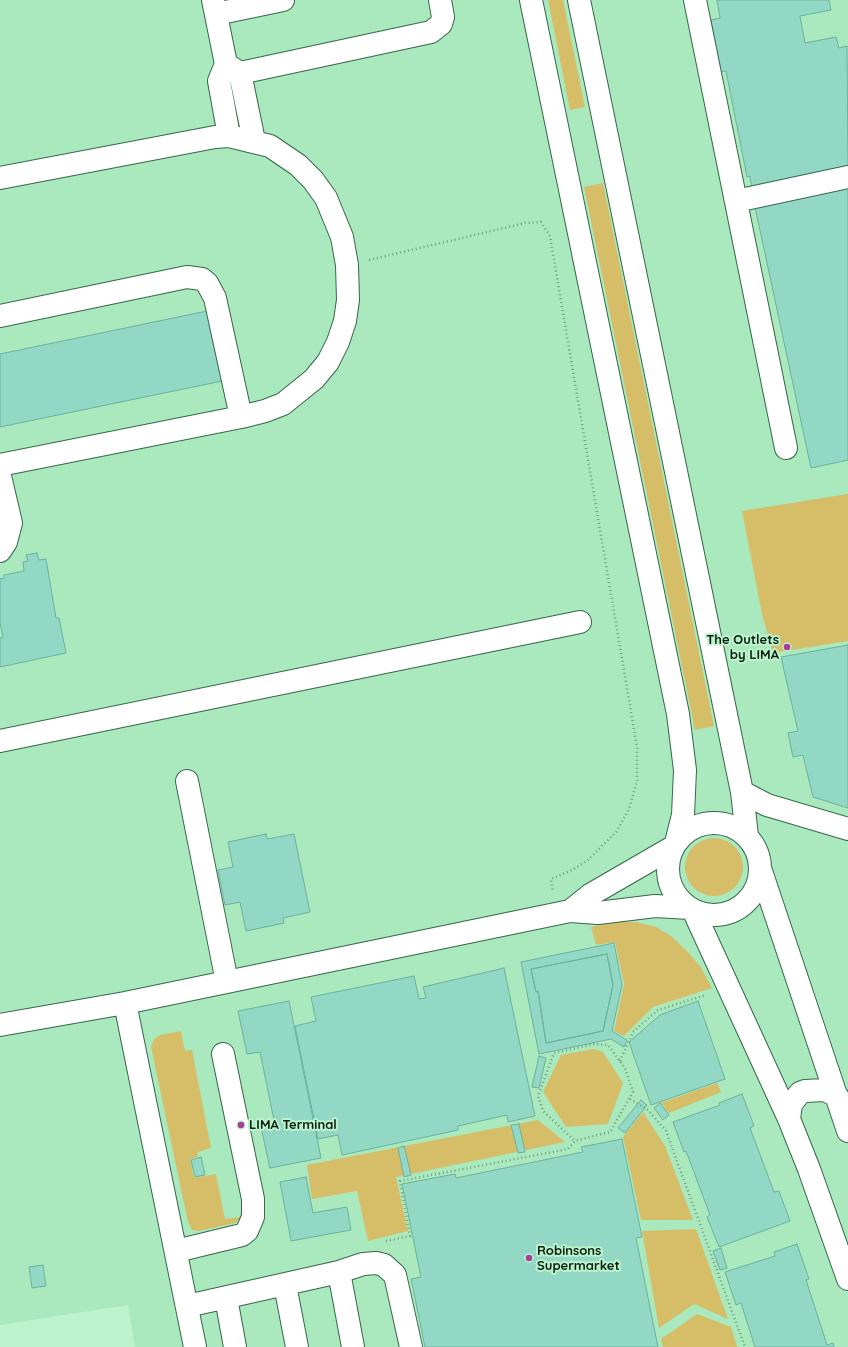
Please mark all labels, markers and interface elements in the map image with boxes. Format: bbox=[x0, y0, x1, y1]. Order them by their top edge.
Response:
place label: The Outlets by LIMA bbox=[706, 632, 779, 663]
marker: The Outlets by LIMA bbox=[782, 642, 792, 652]
place label: LIMA Terminal bbox=[249, 1117, 337, 1133]
marker: LIMA Terminal bbox=[236, 1120, 246, 1130]
place label: Robinsons Supermarket bbox=[537, 1243, 620, 1274]
marker: Robinsons Supermarket bbox=[524, 1253, 534, 1263]

